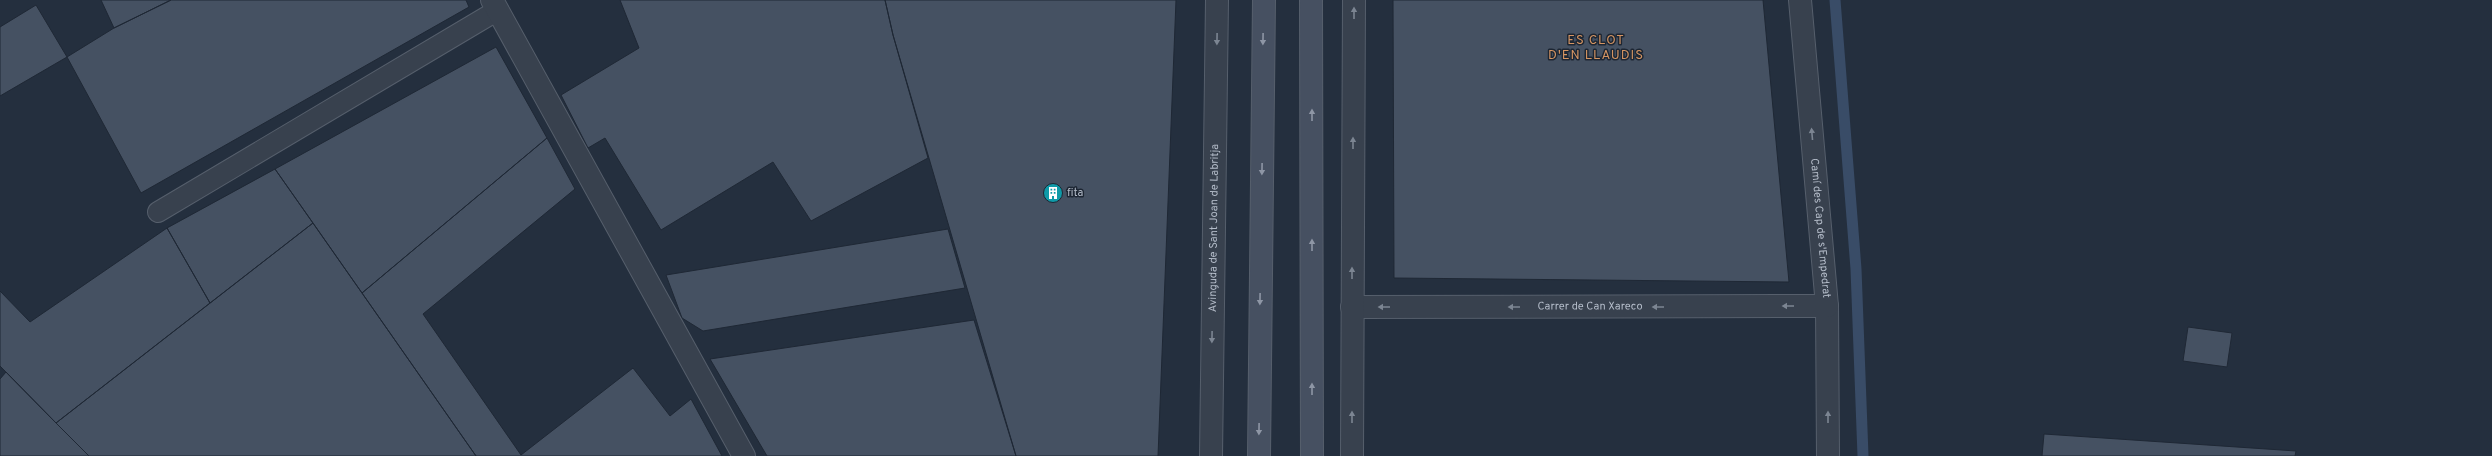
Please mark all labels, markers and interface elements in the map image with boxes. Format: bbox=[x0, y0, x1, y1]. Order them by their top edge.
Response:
one-way arrow bbox=[1351, 6, 1357, 19]
one-way arrow bbox=[1214, 33, 1220, 46]
one-way arrow bbox=[1260, 33, 1266, 46]
district label: ES CLOT D'EN LLAUDIS bbox=[1548, 33, 1644, 64]
one-way arrow bbox=[1309, 108, 1315, 121]
one-way arrow bbox=[1809, 128, 1815, 140]
one-way arrow bbox=[1350, 136, 1356, 149]
street label: Avinguda de Sant Joan de Labritja bbox=[1206, 144, 1222, 312]
street label: Camí des Cap de s'Empedrat bbox=[1807, 158, 1833, 299]
one-way arrow bbox=[1258, 163, 1265, 175]
building icon: fita bbox=[1042, 182, 1064, 204]
place label: fita bbox=[1067, 186, 1084, 200]
one-way arrow bbox=[1309, 238, 1315, 251]
one-way arrow bbox=[1349, 266, 1355, 279]
one-way arrow bbox=[1257, 293, 1263, 306]
street label: Carrer de Can Xareco bbox=[1537, 299, 1643, 314]
one-way arrow bbox=[1781, 303, 1794, 309]
one-way arrow bbox=[1377, 304, 1390, 310]
one-way arrow bbox=[1507, 304, 1520, 310]
one-way arrow bbox=[1651, 304, 1664, 310]
one-way arrow bbox=[1209, 331, 1216, 343]
one-way arrow bbox=[1309, 382, 1315, 395]
one-way arrow bbox=[1349, 410, 1355, 423]
one-way arrow bbox=[1825, 410, 1831, 423]
one-way arrow bbox=[1256, 423, 1262, 436]

